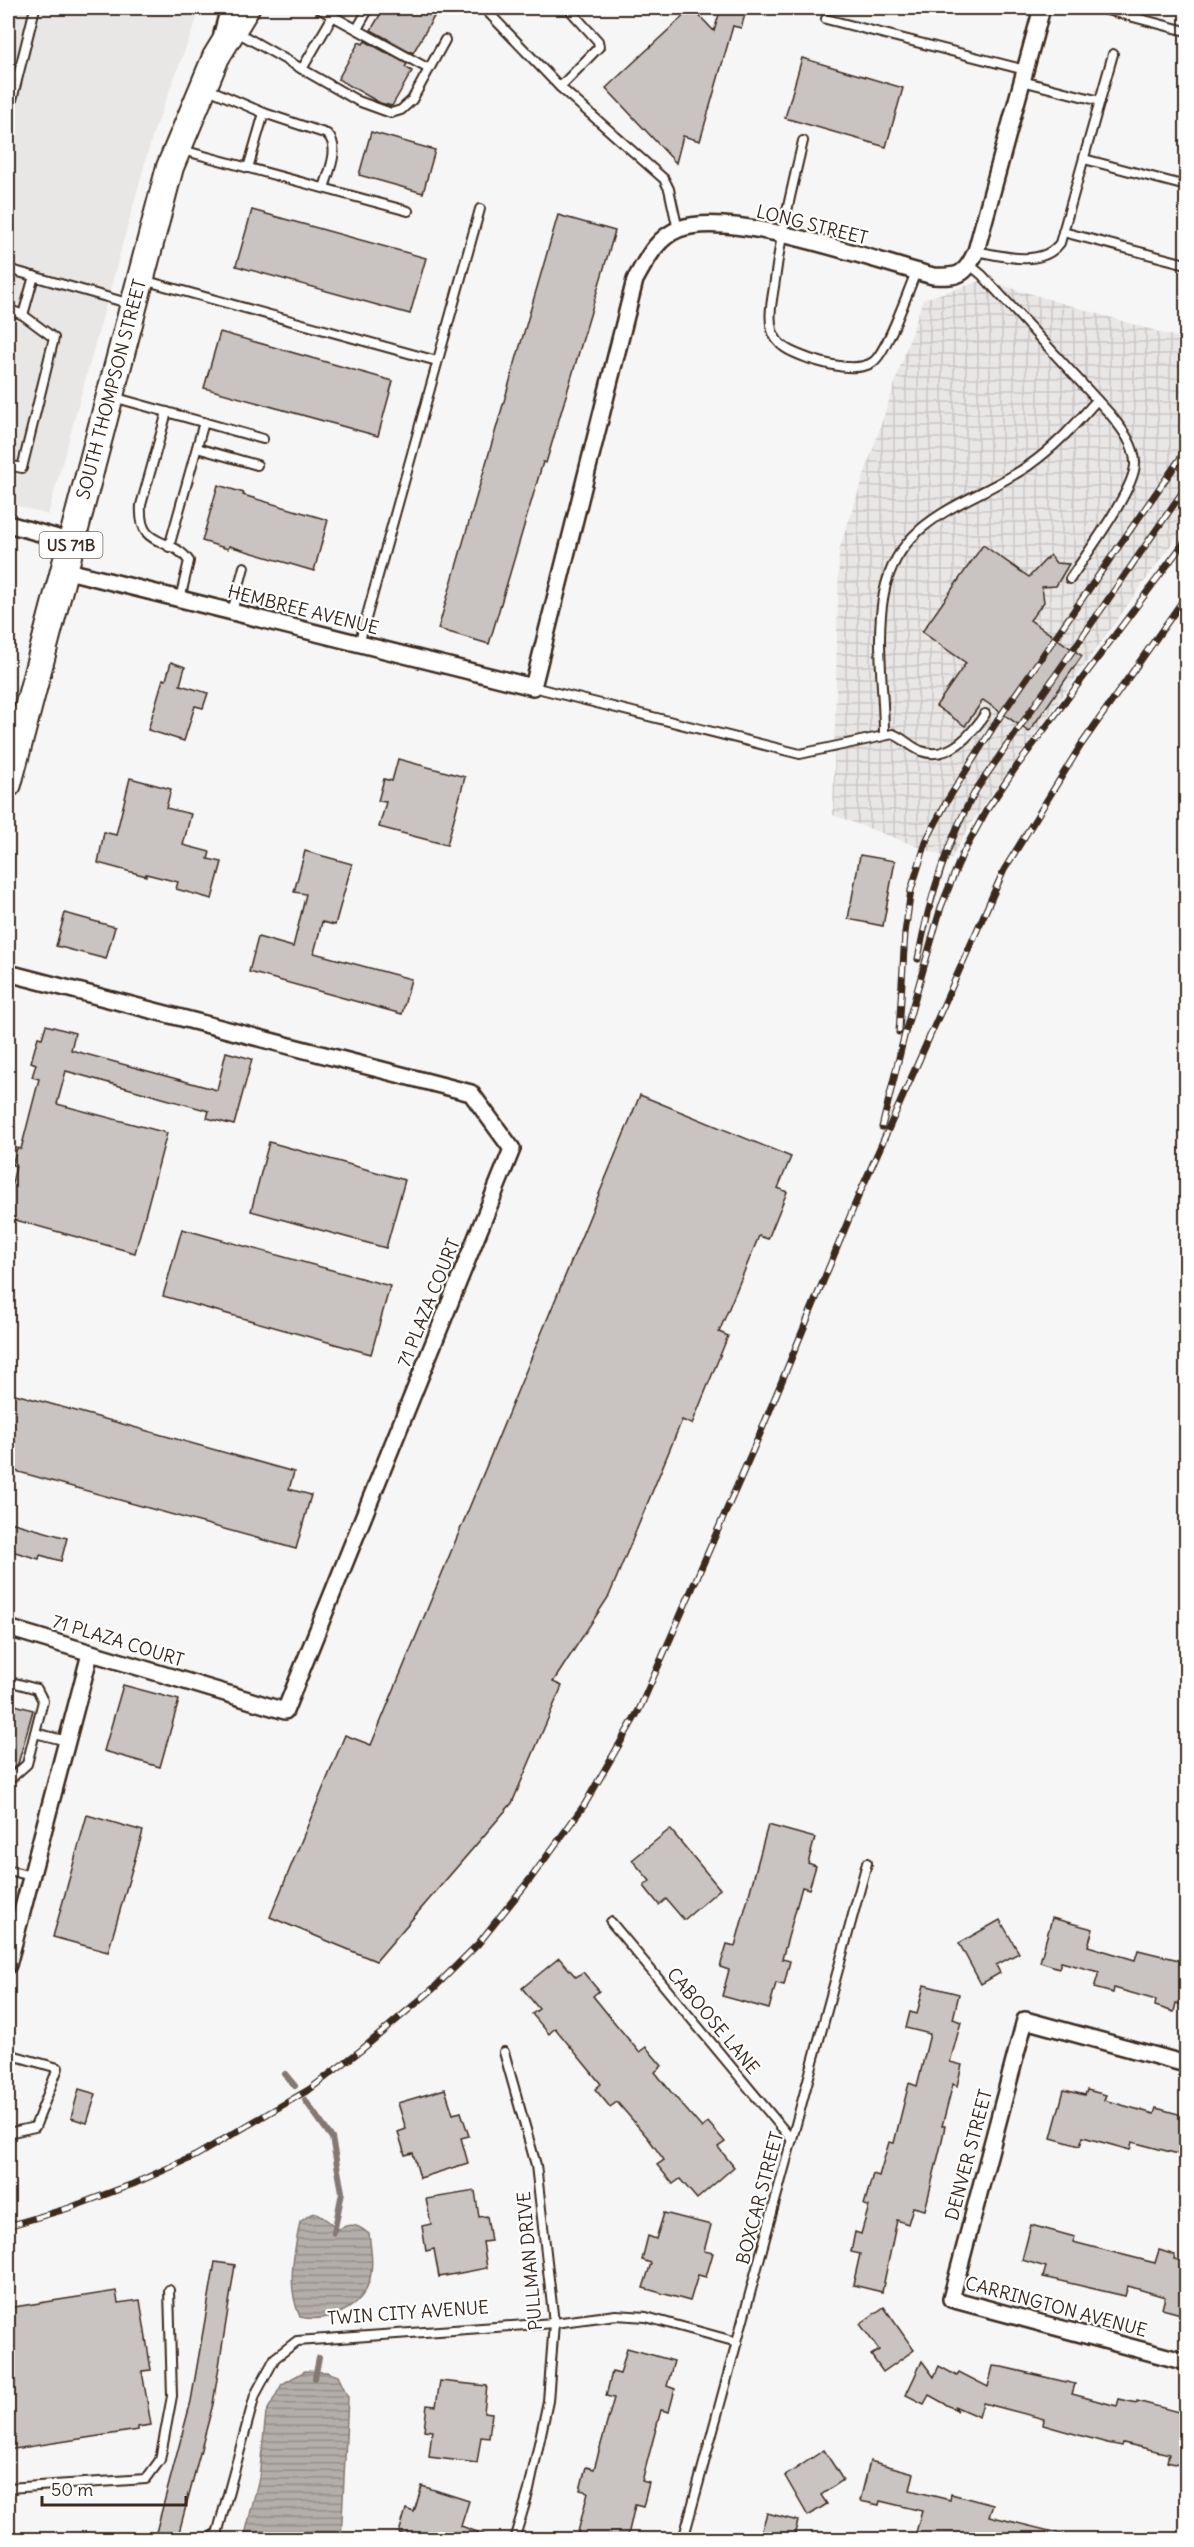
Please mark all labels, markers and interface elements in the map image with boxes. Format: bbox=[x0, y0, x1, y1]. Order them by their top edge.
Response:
street label: LONG STREET bbox=[754, 200, 870, 249]
street label: SOUTH THOMPSON STREET bbox=[71, 277, 151, 502]
road number: US 71B bbox=[40, 532, 103, 558]
street label: HEMBREE AVENUE bbox=[225, 580, 381, 639]
street label: 71 PLAZA COURT bbox=[392, 1235, 465, 1370]
street label: 71 PLAZA COURT bbox=[49, 1610, 187, 1672]
street label: CABOOSE LANE bbox=[662, 1963, 765, 2079]
street label: DENVER STREET bbox=[940, 2087, 997, 2223]
street label: BOXCAR STREET bbox=[731, 2129, 788, 2267]
street label: PULLMAN DRIVE bbox=[512, 2191, 547, 2332]
street label: CARRINGTON AVENUE bbox=[963, 2271, 1150, 2342]
street label: TWIN CITY AVENUE bbox=[326, 2295, 489, 2330]
scale bar bbox=[42, 2469, 186, 2507]
text: 50 m bbox=[51, 2478, 93, 2501]

